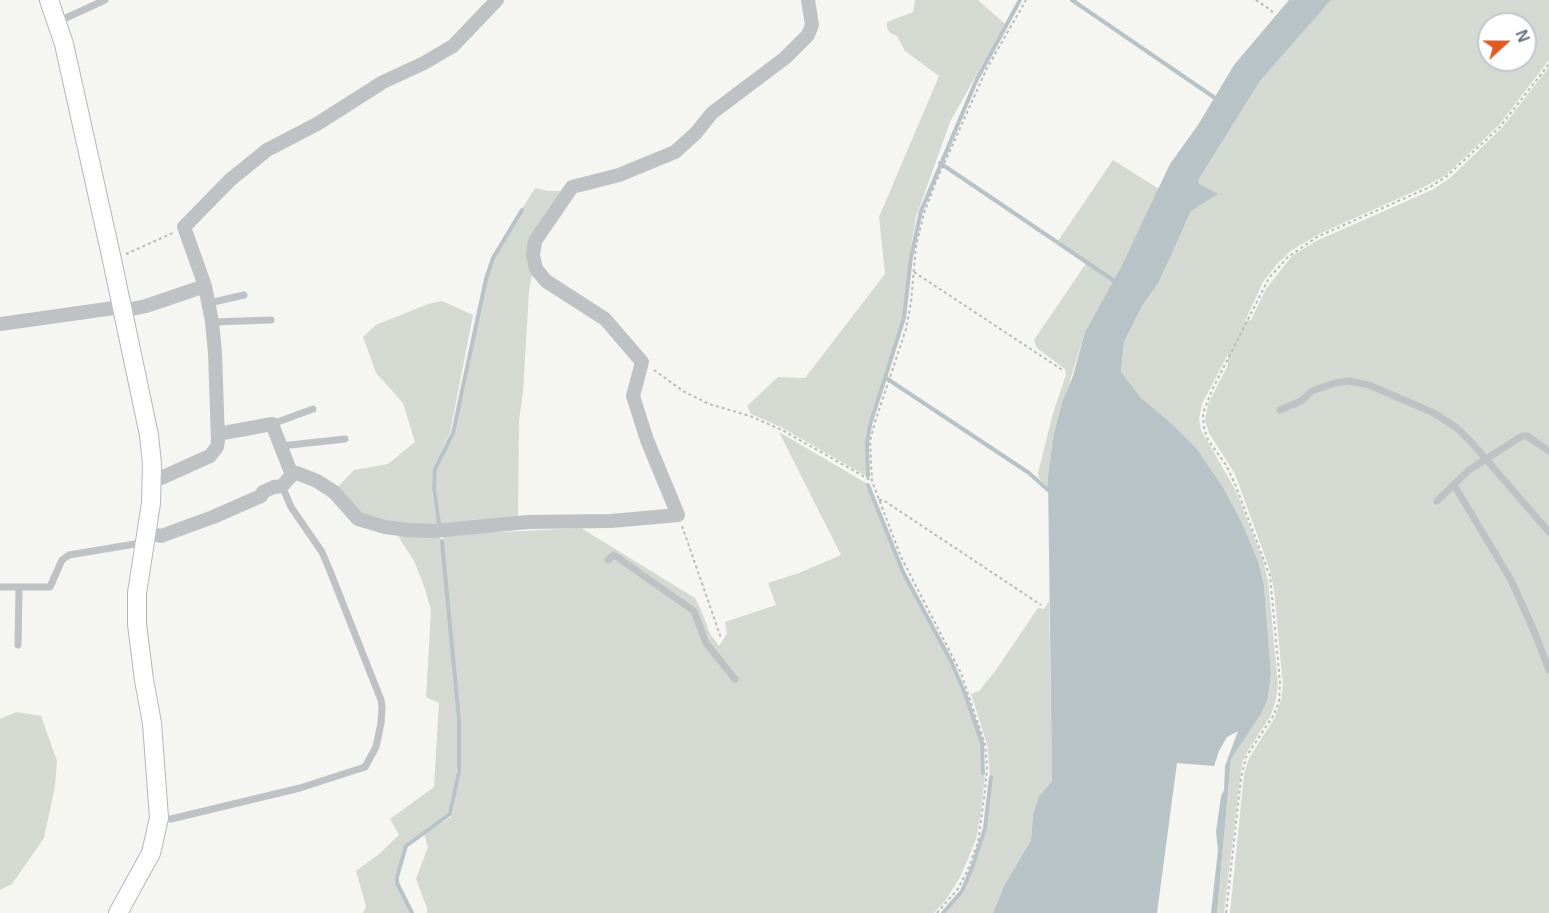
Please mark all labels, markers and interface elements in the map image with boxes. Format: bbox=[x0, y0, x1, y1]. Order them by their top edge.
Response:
north arrow bbox=[1477, 12, 1537, 72]
text: N bbox=[1512, 28, 1532, 45]

